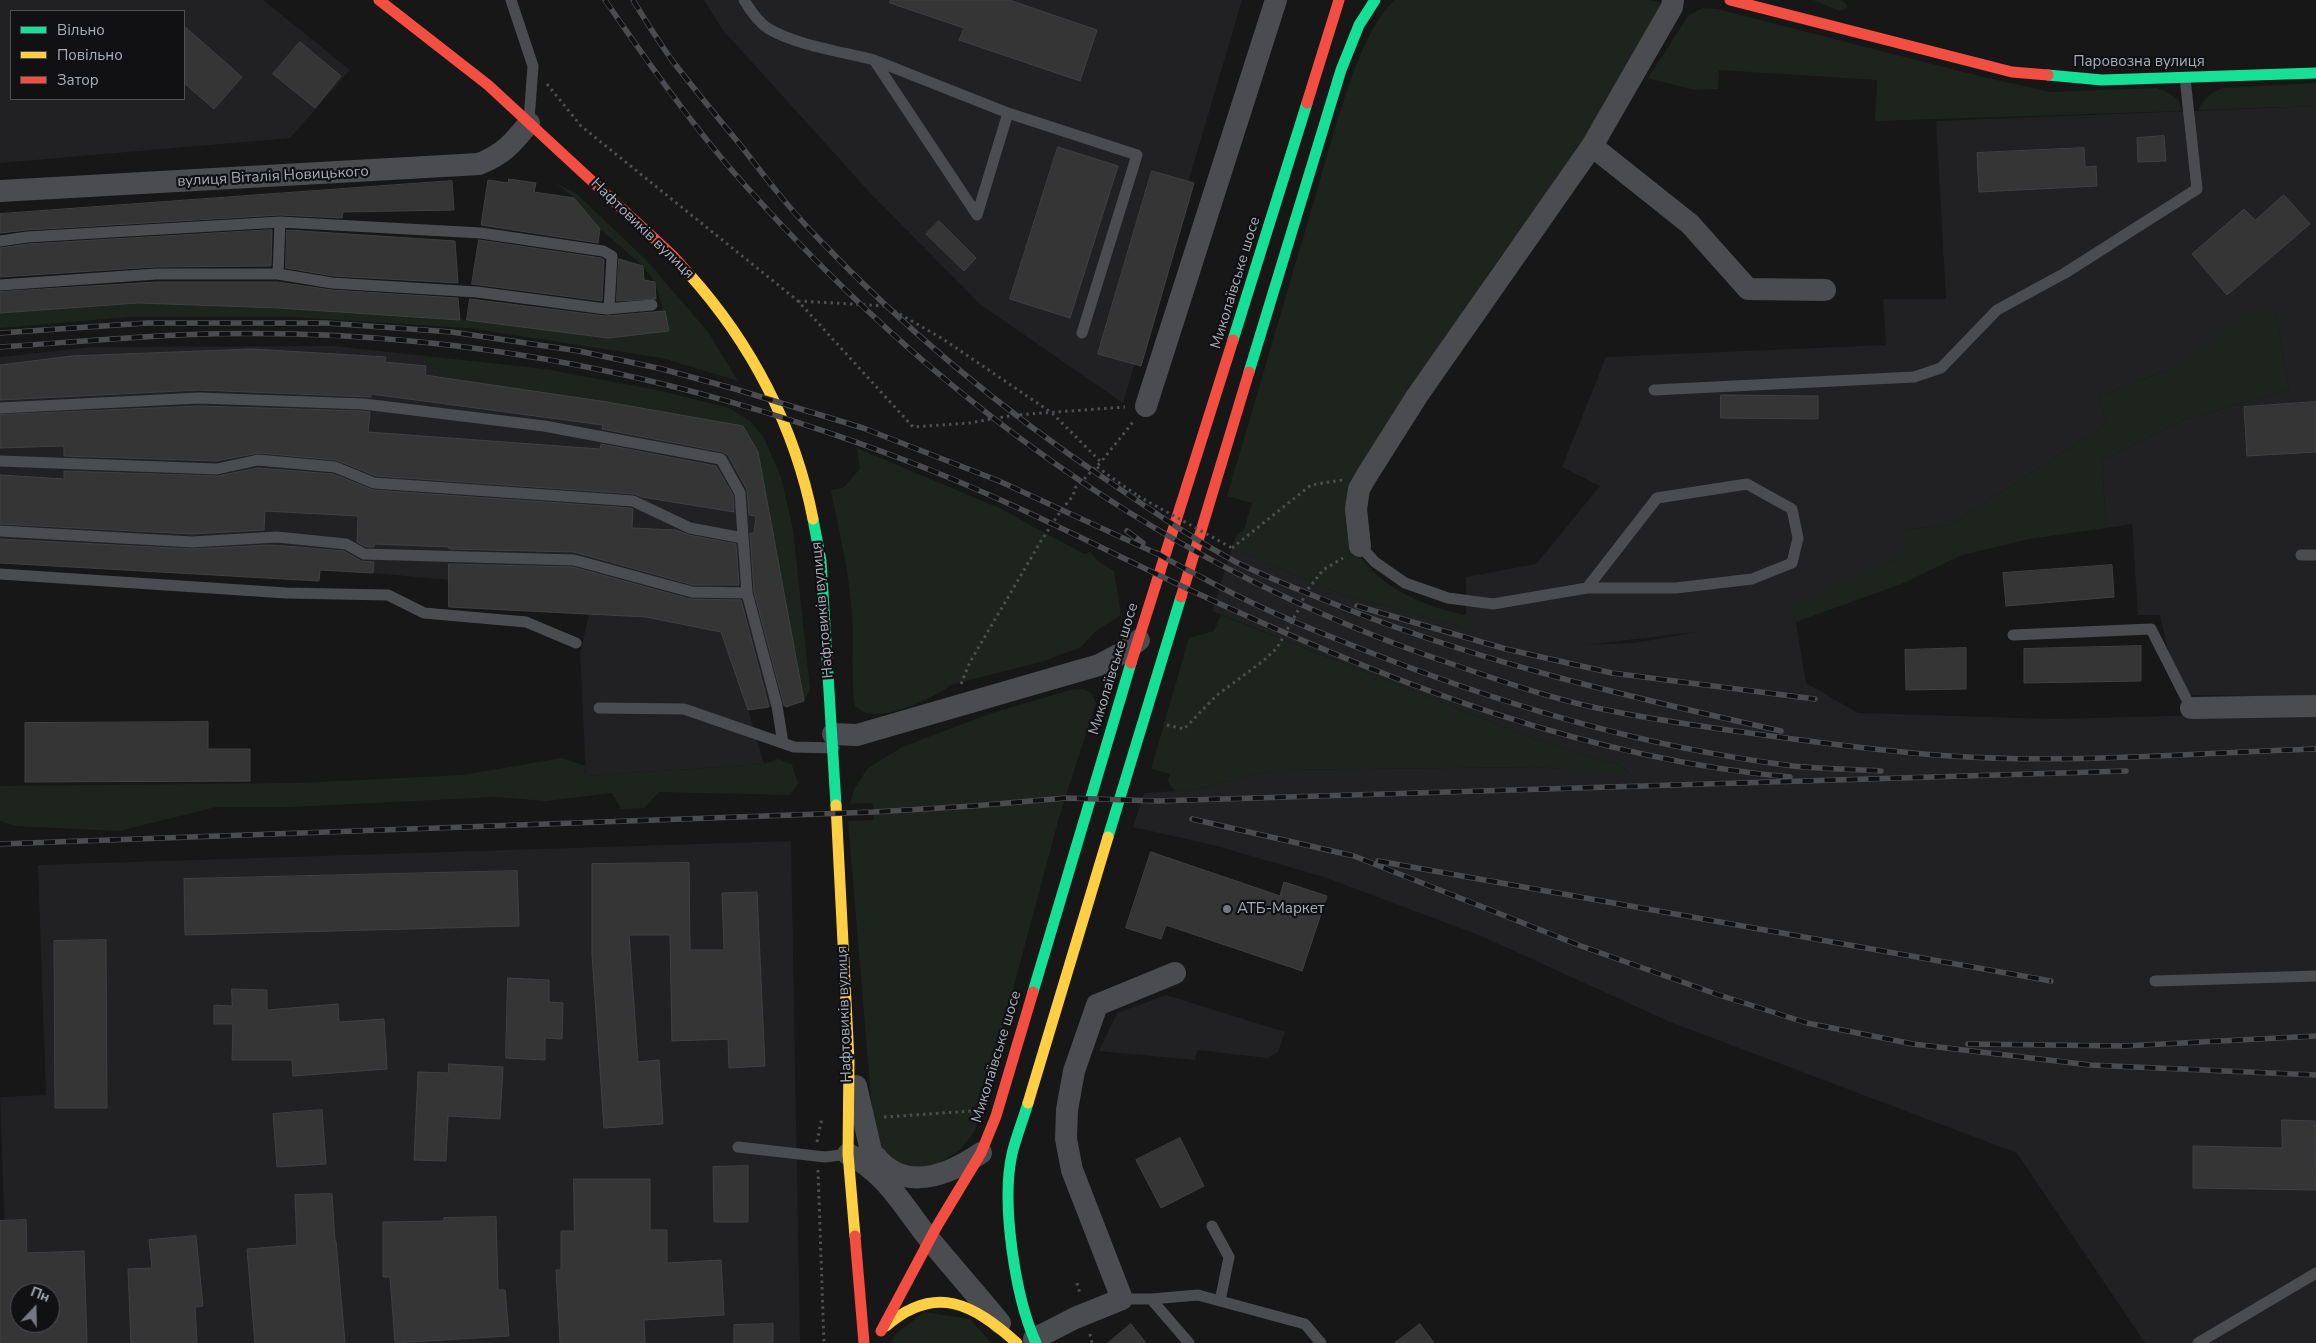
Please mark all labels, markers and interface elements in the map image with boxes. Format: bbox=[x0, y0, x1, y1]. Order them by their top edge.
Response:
legend bbox=[10, 10, 185, 100]
text: Вільно bbox=[57, 20, 105, 40]
text: Повільно bbox=[57, 45, 123, 65]
street label: Паровозна вулиця bbox=[2073, 53, 2205, 71]
text: Затор bbox=[57, 70, 99, 90]
street label: вулиця Віталія Новицького bbox=[177, 163, 369, 191]
street label: Нафтовиків вулиця bbox=[586, 175, 698, 283]
street label: Миколаївське шосе bbox=[1207, 215, 1265, 351]
street label: Нафтовиків вулиця bbox=[808, 541, 838, 679]
street label: Миколаївське шосе bbox=[1085, 601, 1143, 737]
place label: АТБ-Маркет bbox=[1237, 900, 1324, 918]
marker: АТБ-Маркет bbox=[1221, 903, 1233, 915]
street label: Нафтовиків вулиця bbox=[834, 945, 856, 1083]
street label: Миколаївське шосе bbox=[968, 989, 1026, 1125]
text: Пн bbox=[28, 1282, 53, 1307]
north arrow bbox=[10, 1283, 60, 1333]

